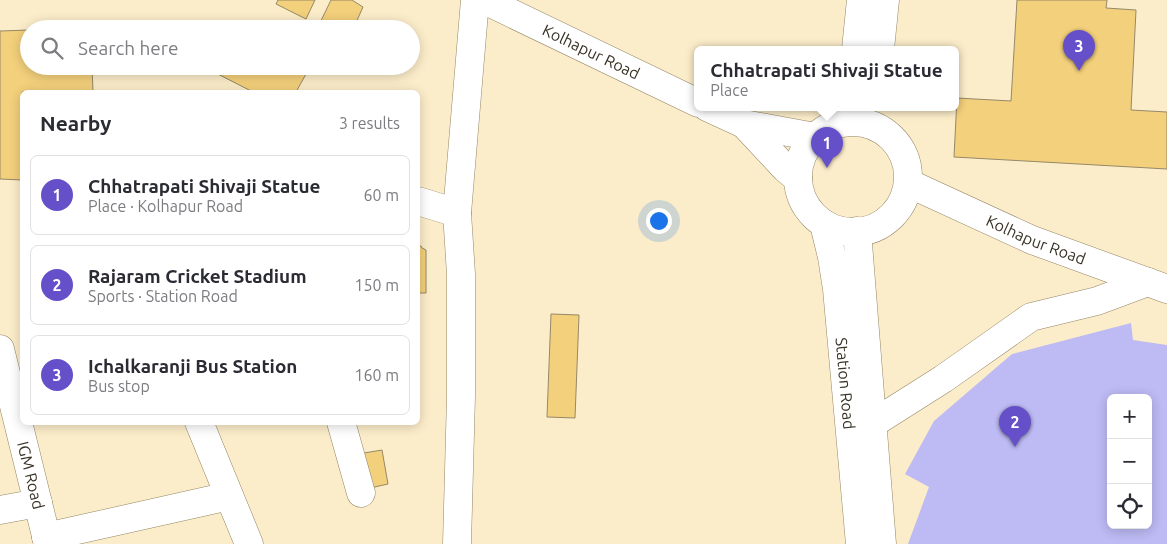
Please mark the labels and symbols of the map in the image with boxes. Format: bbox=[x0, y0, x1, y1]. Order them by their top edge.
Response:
street label: Kolhapur Road bbox=[540, 21, 643, 83]
pin: 3 bbox=[1063, 30, 1095, 71]
pin: 1 bbox=[811, 127, 843, 168]
your location bbox=[646, 208, 672, 234]
street label: Kolhapur Road bbox=[983, 211, 1088, 268]
street label: Station Road bbox=[832, 337, 859, 430]
pin: 2 bbox=[999, 406, 1031, 447]
street label: IGM Road bbox=[14, 439, 48, 511]

